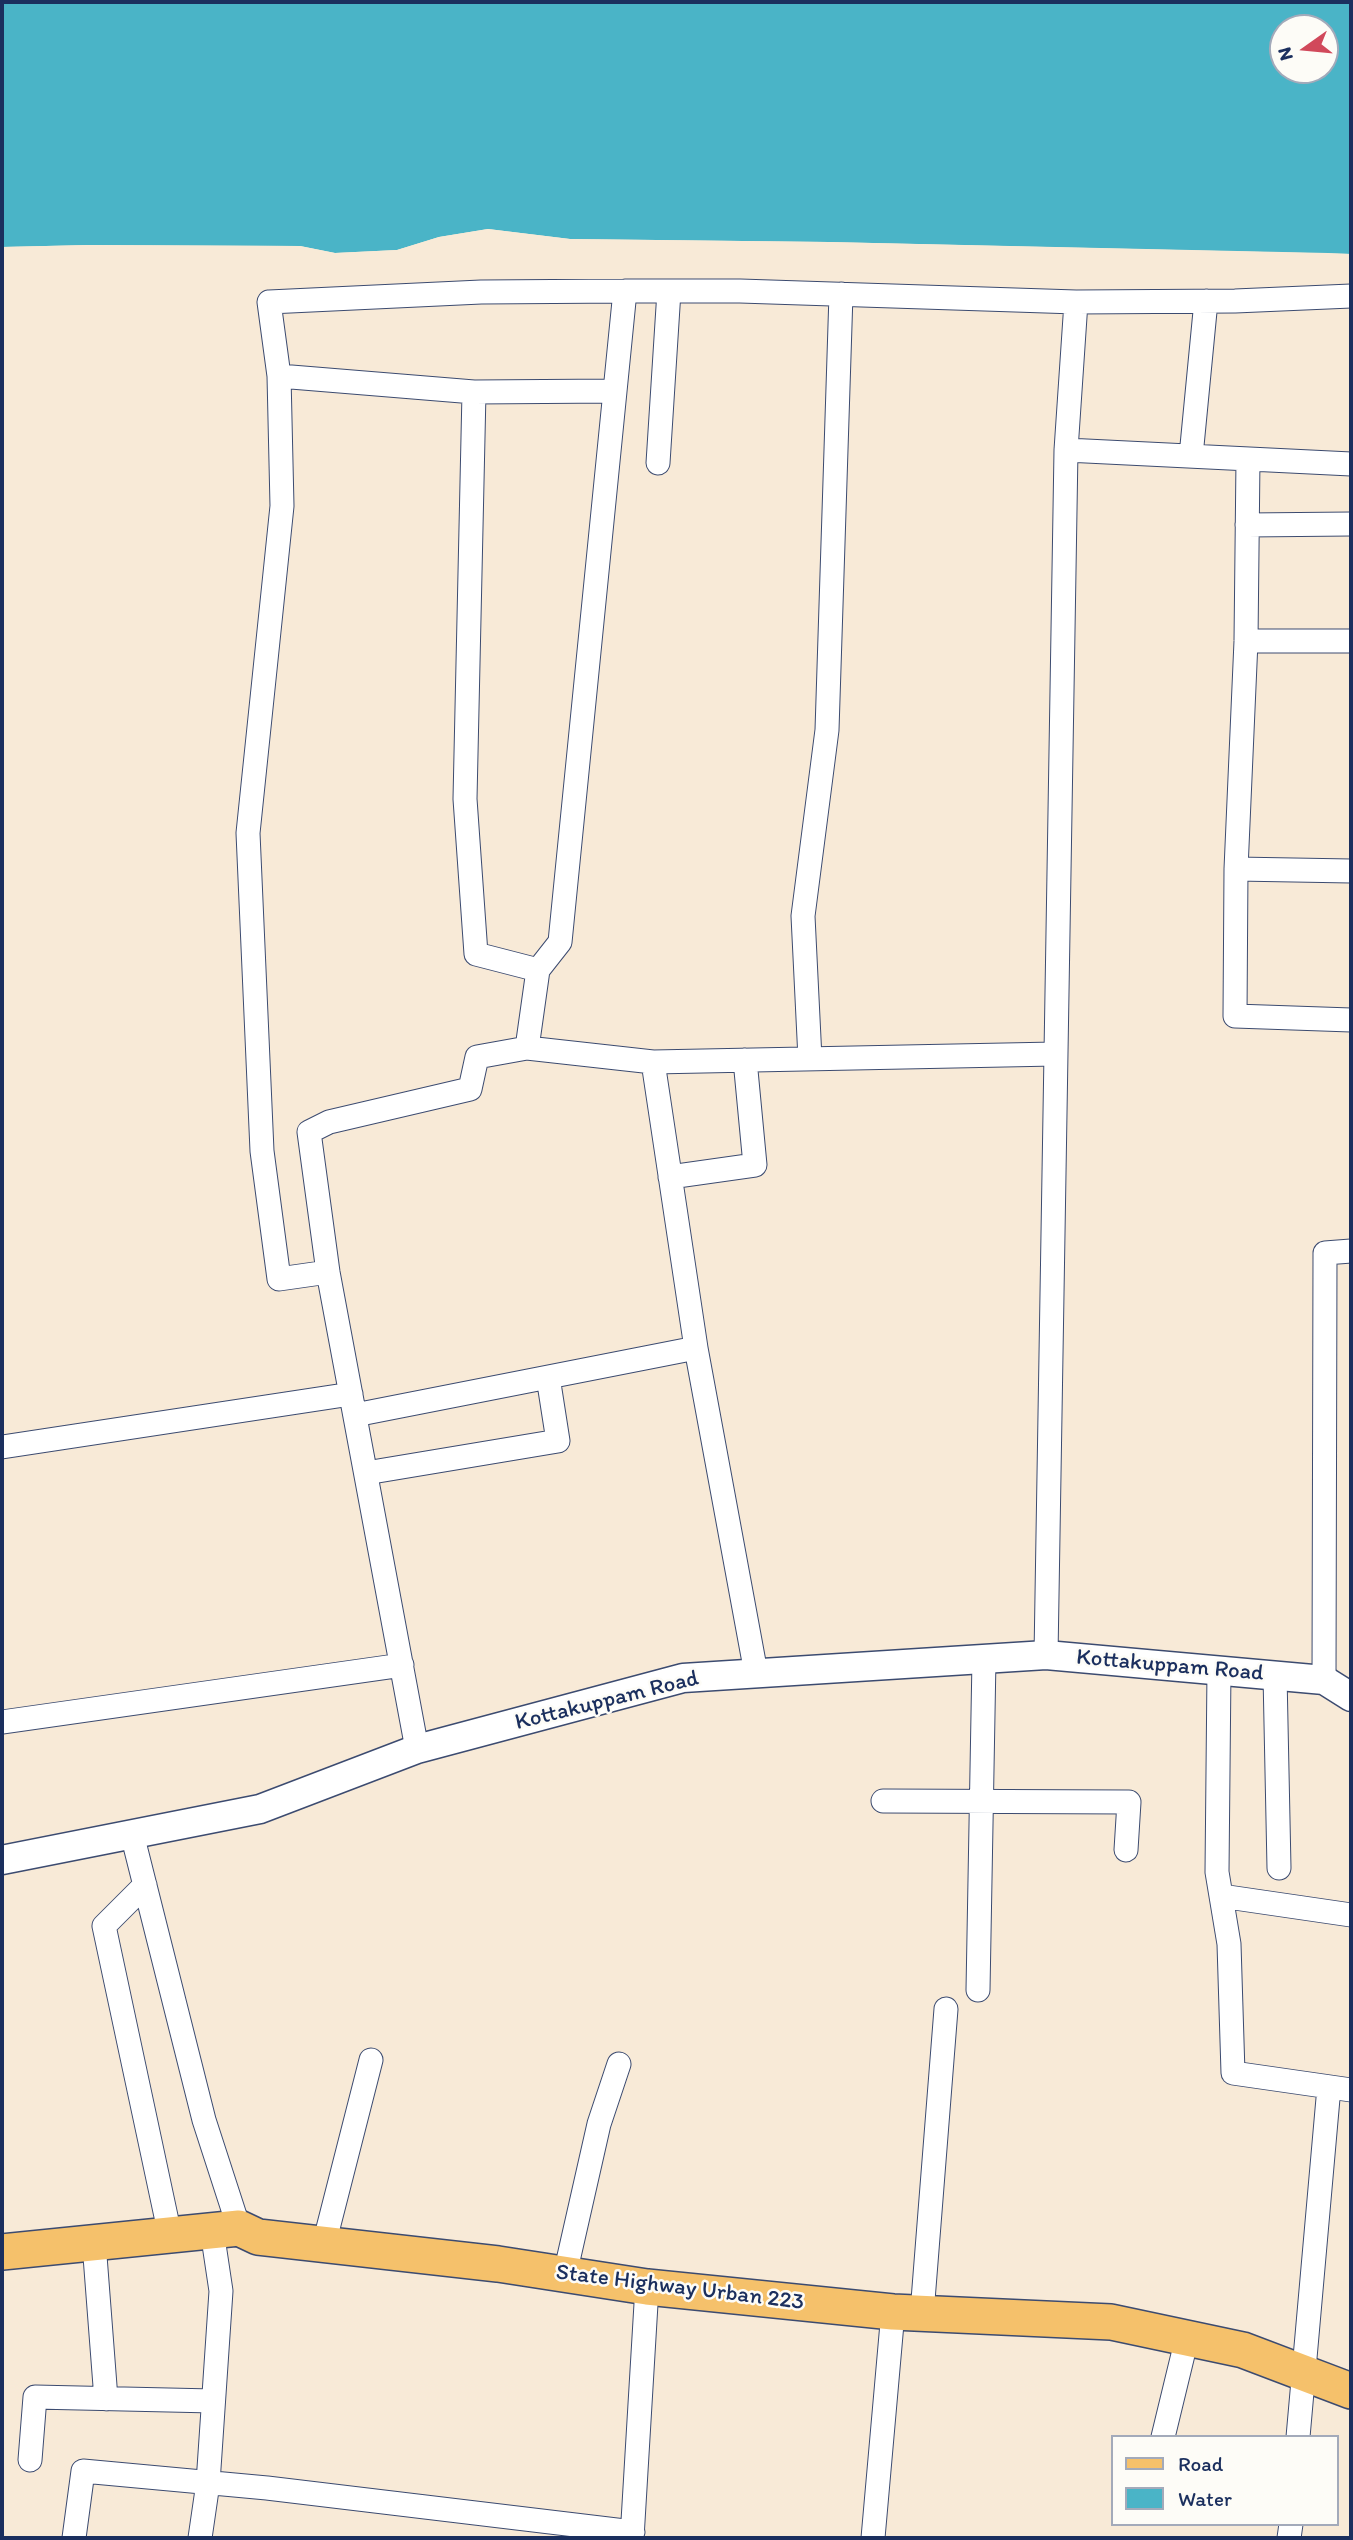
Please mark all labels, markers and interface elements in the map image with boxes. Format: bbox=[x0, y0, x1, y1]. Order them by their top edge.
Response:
north arrow bbox=[1269, 14, 1339, 84]
text: N bbox=[1272, 45, 1298, 63]
street label: Kottakuppam Road bbox=[1075, 1644, 1265, 1688]
street label: Kottakuppam Road bbox=[512, 1665, 702, 1737]
street label: State Highway Urban 223 bbox=[554, 2259, 806, 2317]
legend bbox=[1112, 2435, 1339, 2526]
text: Road bbox=[1178, 2451, 1223, 2476]
text: Water bbox=[1178, 2486, 1232, 2511]

